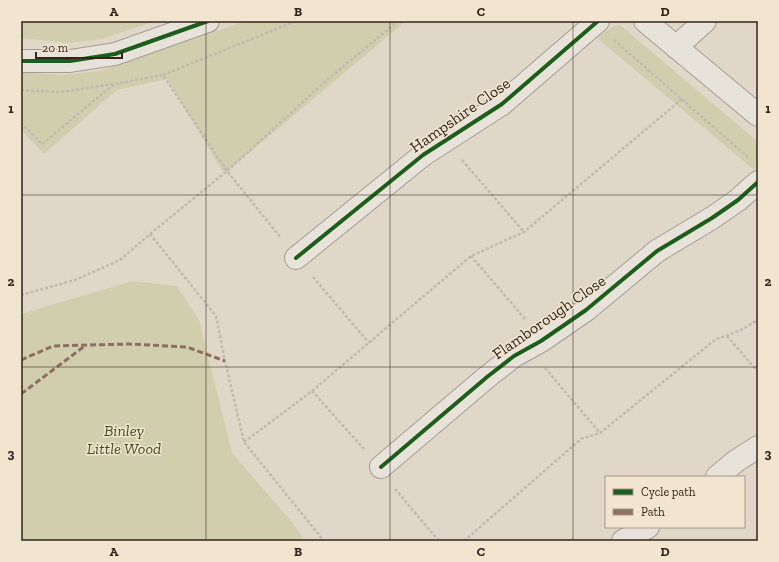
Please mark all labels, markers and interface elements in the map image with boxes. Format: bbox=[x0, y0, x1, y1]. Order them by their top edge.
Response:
text: A bbox=[110, 4, 119, 19]
text: B bbox=[294, 4, 302, 19]
text: C bbox=[477, 4, 485, 19]
text: D bbox=[660, 4, 670, 19]
scale bar bbox=[36, 34, 122, 60]
text: 20 m bbox=[42, 41, 69, 55]
street label: Hampshire Close bbox=[406, 73, 514, 157]
text: 1 bbox=[8, 101, 14, 116]
text: 1 bbox=[765, 101, 771, 116]
street label: Flamborough Close bbox=[489, 271, 609, 363]
text: 2 bbox=[8, 274, 15, 289]
text: 2 bbox=[765, 274, 772, 289]
park label: Binley Little Wood bbox=[87, 421, 161, 458]
text: 3 bbox=[8, 446, 15, 461]
text: 3 bbox=[765, 446, 772, 461]
legend bbox=[605, 476, 745, 528]
text: Cycle path bbox=[641, 485, 696, 499]
text: Path bbox=[641, 505, 665, 519]
text: A bbox=[110, 544, 119, 559]
text: B bbox=[294, 544, 302, 559]
text: C bbox=[477, 544, 485, 559]
text: D bbox=[660, 544, 670, 559]

